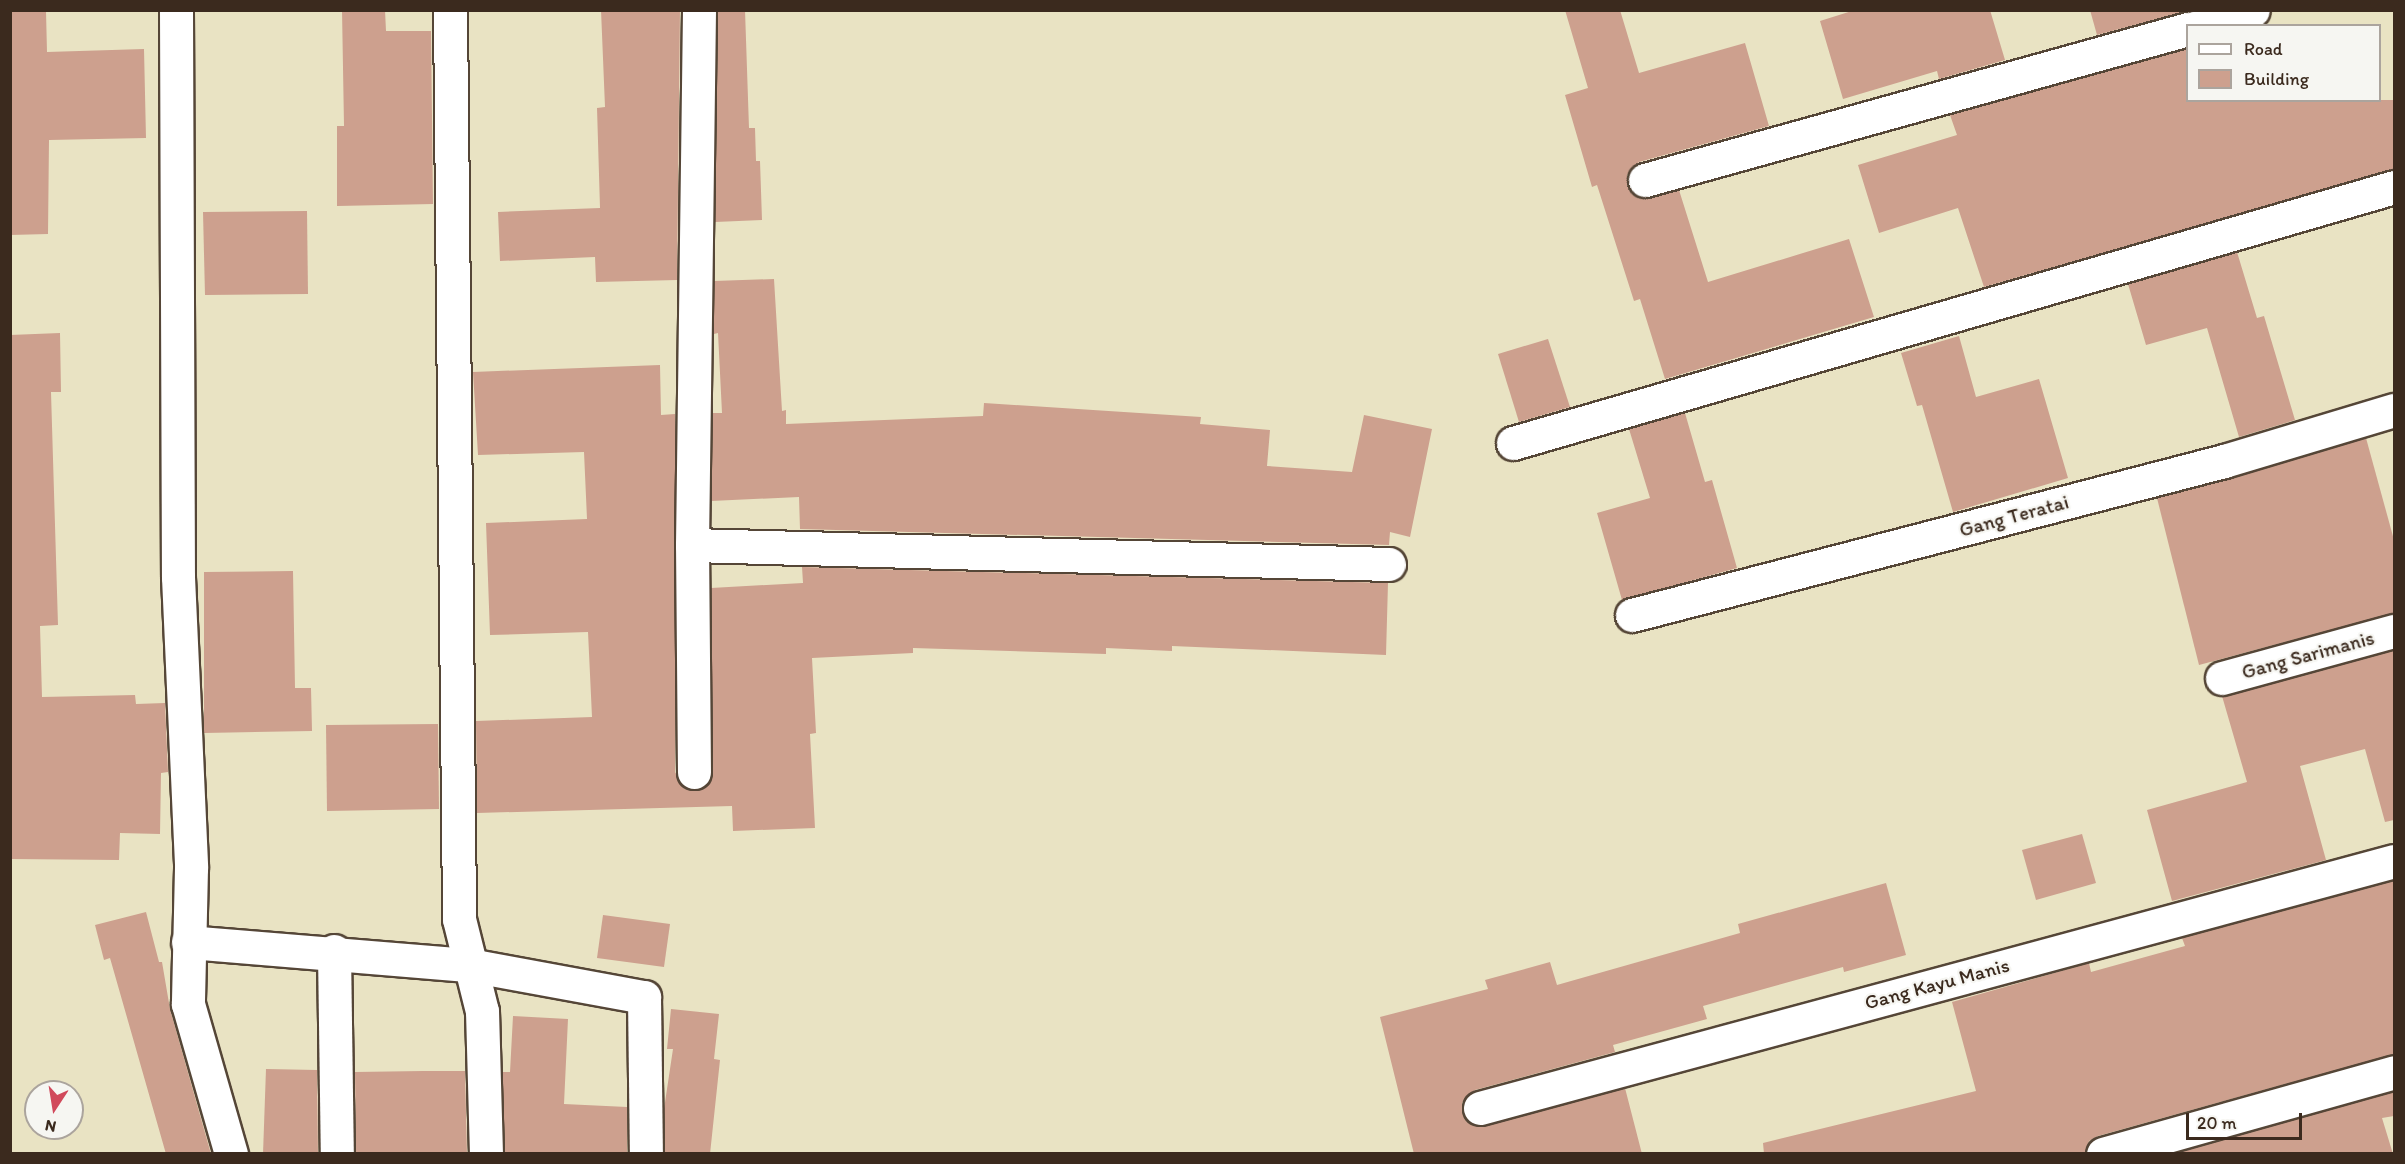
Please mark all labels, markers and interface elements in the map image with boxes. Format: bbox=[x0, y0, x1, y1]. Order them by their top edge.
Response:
legend bbox=[2186, 24, 2381, 102]
text: Road bbox=[2244, 38, 2283, 60]
text: Building bbox=[2244, 68, 2309, 90]
street label: Gang Teratai bbox=[1958, 490, 2070, 542]
street label: Gang Sarimanis bbox=[2239, 626, 2377, 684]
street label: Gang Kayu Manis bbox=[1862, 953, 2012, 1015]
north arrow bbox=[24, 1080, 84, 1140]
scale bar bbox=[2189, 1101, 2304, 1139]
text: 20 m bbox=[2197, 1112, 2237, 1134]
text: N bbox=[43, 1116, 58, 1137]

